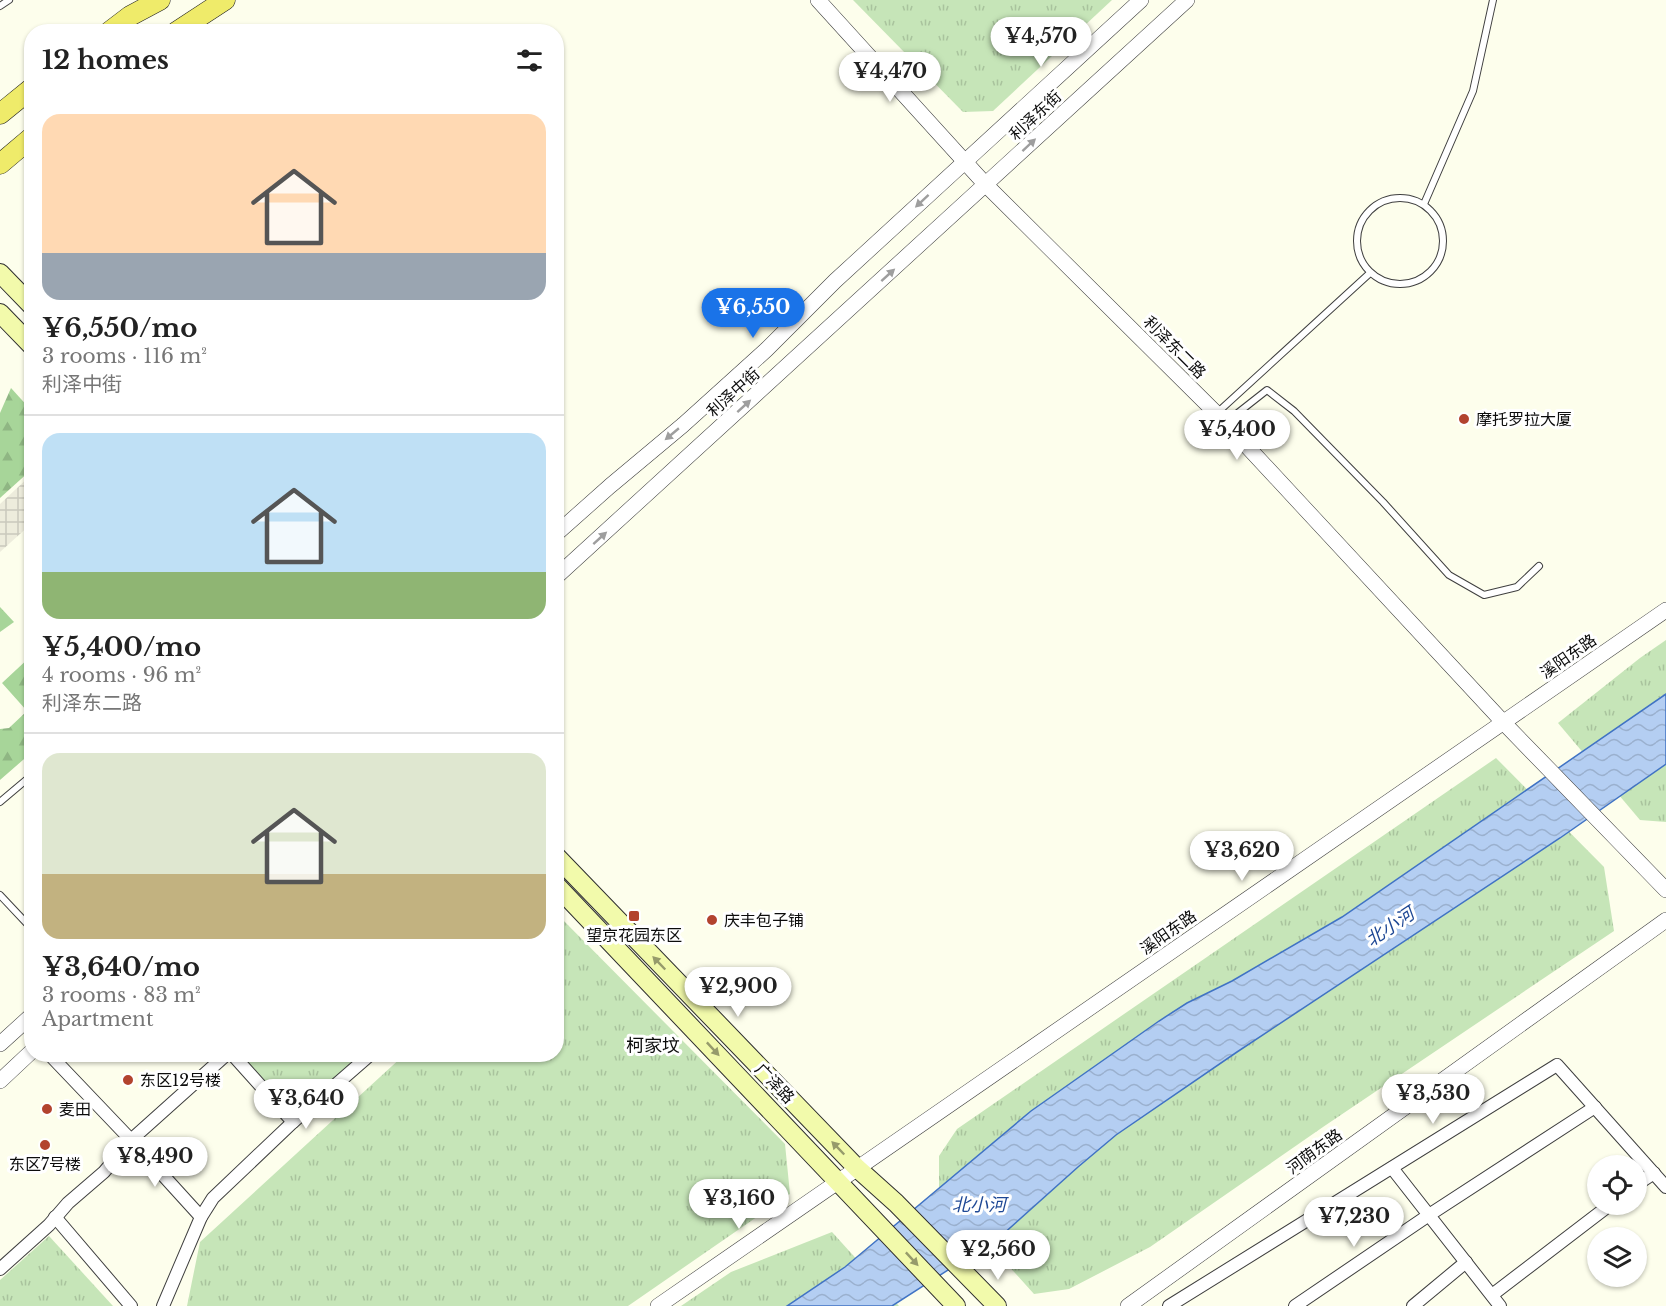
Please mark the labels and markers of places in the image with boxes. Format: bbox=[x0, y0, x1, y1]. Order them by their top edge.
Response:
pin: ¥4,570 bbox=[992, 17, 1090, 68]
pin: ¥4,470 bbox=[841, 52, 939, 103]
pin: ¥6,550 bbox=[704, 288, 802, 339]
place label: 摩托罗拉大厦 bbox=[1476, 409, 1572, 429]
pin: ¥5,400 bbox=[1188, 410, 1286, 461]
marker: 摩托罗拉大厦 bbox=[1457, 412, 1471, 426]
pin: ¥3,620 bbox=[1193, 831, 1291, 882]
marker: 望京花园东区 bbox=[627, 909, 641, 923]
place label: 庆丰包子铺 bbox=[724, 910, 804, 930]
marker: 庆丰包子铺 bbox=[705, 913, 719, 927]
place label: 望京花园东区 bbox=[586, 925, 682, 945]
pin: ¥2,900 bbox=[689, 967, 787, 1018]
place label: 东区12号楼 bbox=[140, 1070, 221, 1090]
marker: 东区12号楼 bbox=[121, 1073, 135, 1087]
pin: ¥3,530 bbox=[1384, 1074, 1482, 1125]
pin: ¥3,640 bbox=[257, 1079, 355, 1130]
place label: 麦田 bbox=[59, 1099, 91, 1119]
marker: 麦田 bbox=[40, 1102, 54, 1116]
pin: ¥8,490 bbox=[106, 1137, 204, 1188]
marker: 东区7号楼 bbox=[38, 1138, 52, 1152]
place label: 东区7号楼 bbox=[9, 1154, 81, 1174]
pin: ¥3,160 bbox=[690, 1179, 788, 1230]
pin: ¥7,230 bbox=[1305, 1197, 1403, 1248]
pin: ¥2,560 bbox=[949, 1230, 1047, 1281]

